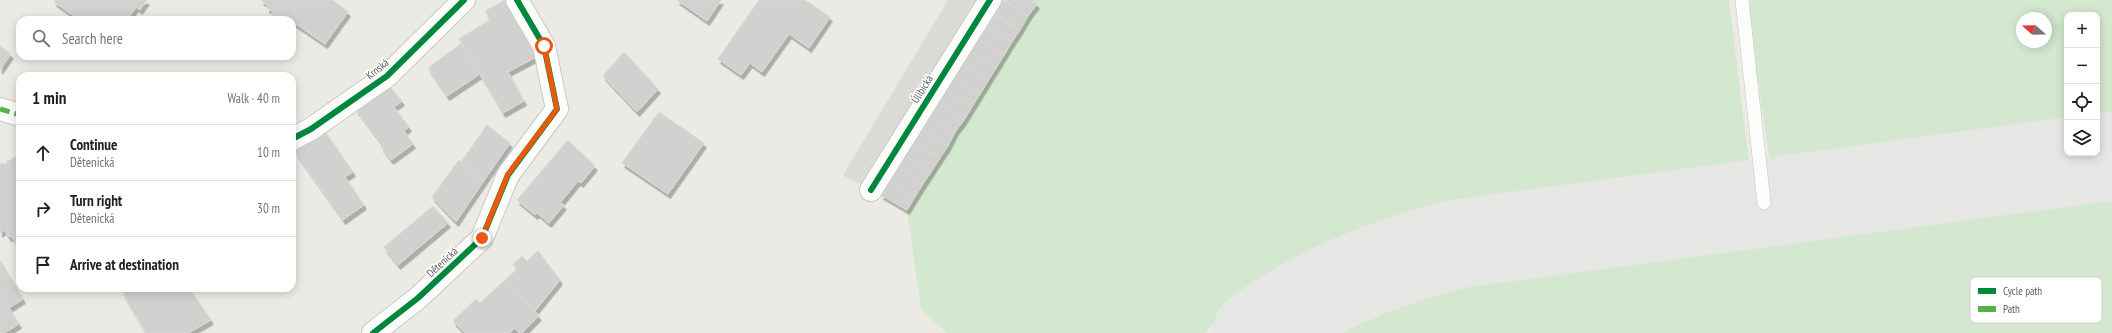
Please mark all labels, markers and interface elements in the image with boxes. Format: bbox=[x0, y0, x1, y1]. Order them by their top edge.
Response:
north arrow bbox=[2016, 12, 2052, 48]
map controls bbox=[2064, 12, 2100, 156]
button: + bbox=[2064, 12, 2100, 48]
search box bbox=[16, 16, 296, 60]
icon: search bbox=[30, 27, 52, 49]
text: Search here bbox=[62, 29, 123, 48]
route start bbox=[535, 37, 553, 55]
button: − bbox=[2064, 48, 2100, 84]
street label: Krnská bbox=[363, 56, 391, 82]
street label: Úlibická bbox=[908, 72, 936, 106]
button: locate bbox=[2064, 84, 2100, 120]
text: 1 min bbox=[32, 87, 66, 109]
text: Walk · 40 m bbox=[228, 90, 280, 107]
button: layers bbox=[2064, 120, 2100, 156]
text: Continue bbox=[70, 135, 117, 154]
icon: ahead bbox=[32, 142, 54, 164]
text: 10 m bbox=[257, 144, 280, 161]
text: Dětenická bbox=[70, 154, 114, 171]
text: Turn right bbox=[70, 191, 122, 210]
icon: right bbox=[32, 198, 54, 220]
text: 30 m bbox=[257, 200, 280, 217]
text: Dětenická bbox=[70, 210, 114, 227]
route end bbox=[473, 229, 491, 247]
street label: Dětenická bbox=[423, 244, 461, 280]
icon: arrive bbox=[32, 254, 54, 276]
text: Arrive at destination bbox=[70, 255, 179, 274]
legend bbox=[1970, 277, 2102, 323]
text: Cycle path bbox=[2003, 284, 2042, 298]
text: Path bbox=[2003, 302, 2020, 316]

